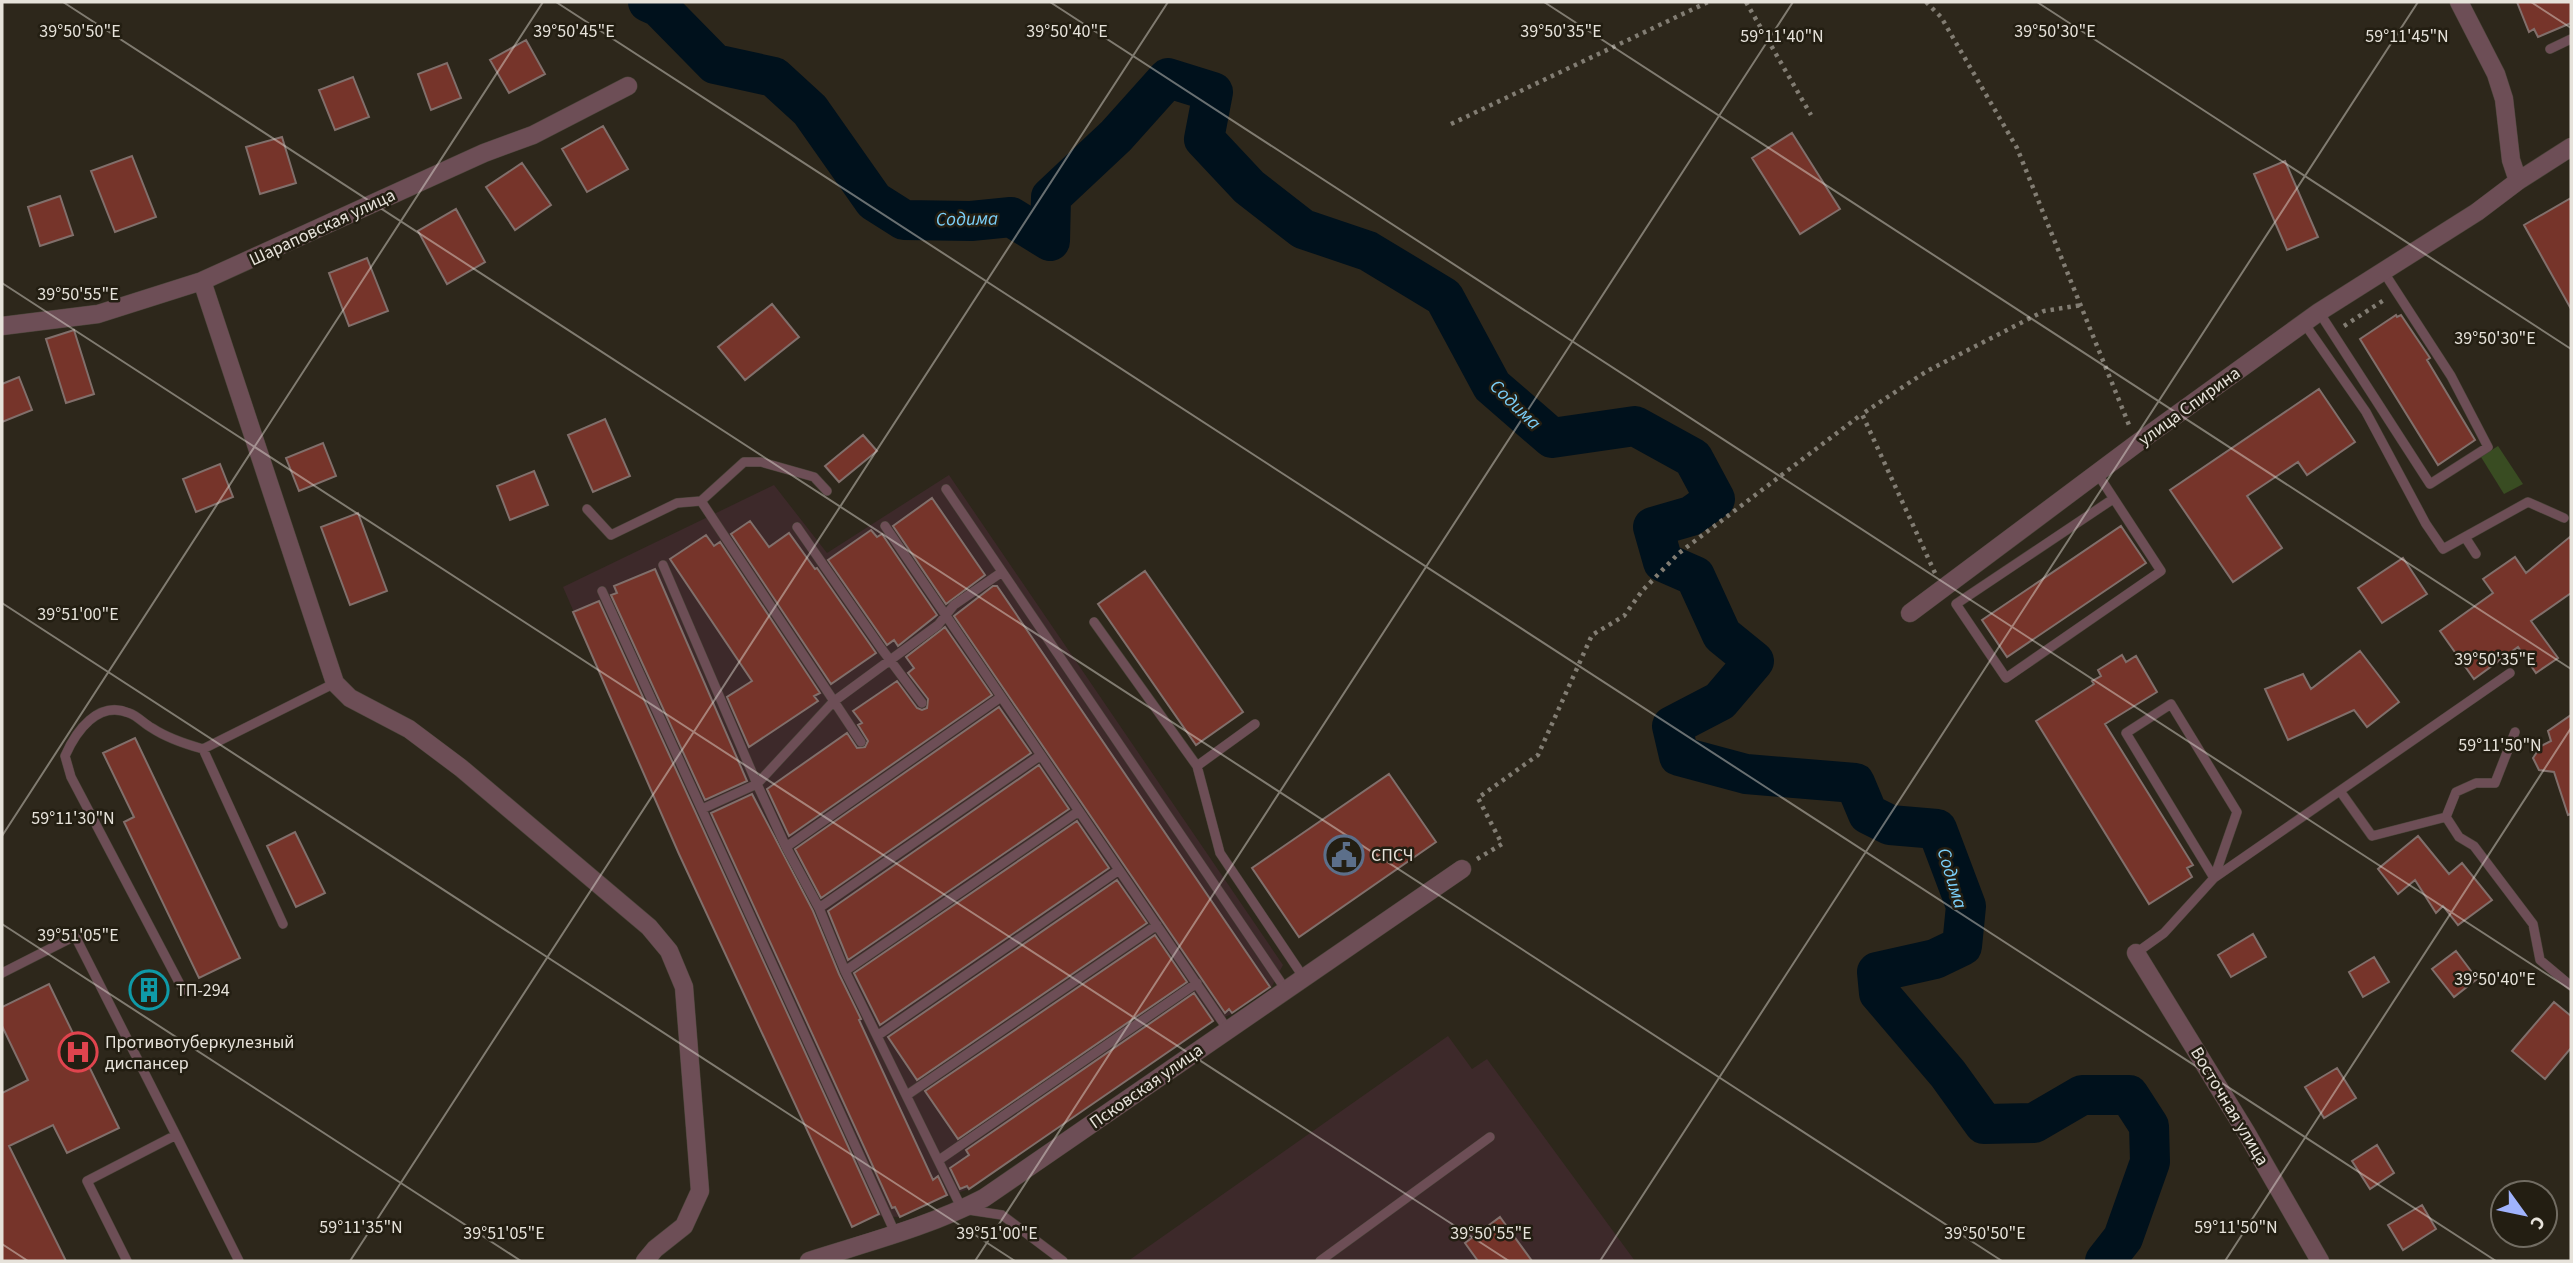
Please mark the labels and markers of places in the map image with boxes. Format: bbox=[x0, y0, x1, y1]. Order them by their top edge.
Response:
public building icon: СПСЧ bbox=[1323, 834, 1365, 876]
place label: СПСЧ bbox=[1371, 843, 1414, 868]
building icon: ТП-294 bbox=[128, 969, 170, 1011]
place label: ТП-294 bbox=[176, 978, 230, 1003]
place label: Противотуберкулезный диспансер bbox=[105, 1030, 295, 1076]
hospital icon: Противотуберкулезный диспансер bbox=[57, 1031, 99, 1073]

